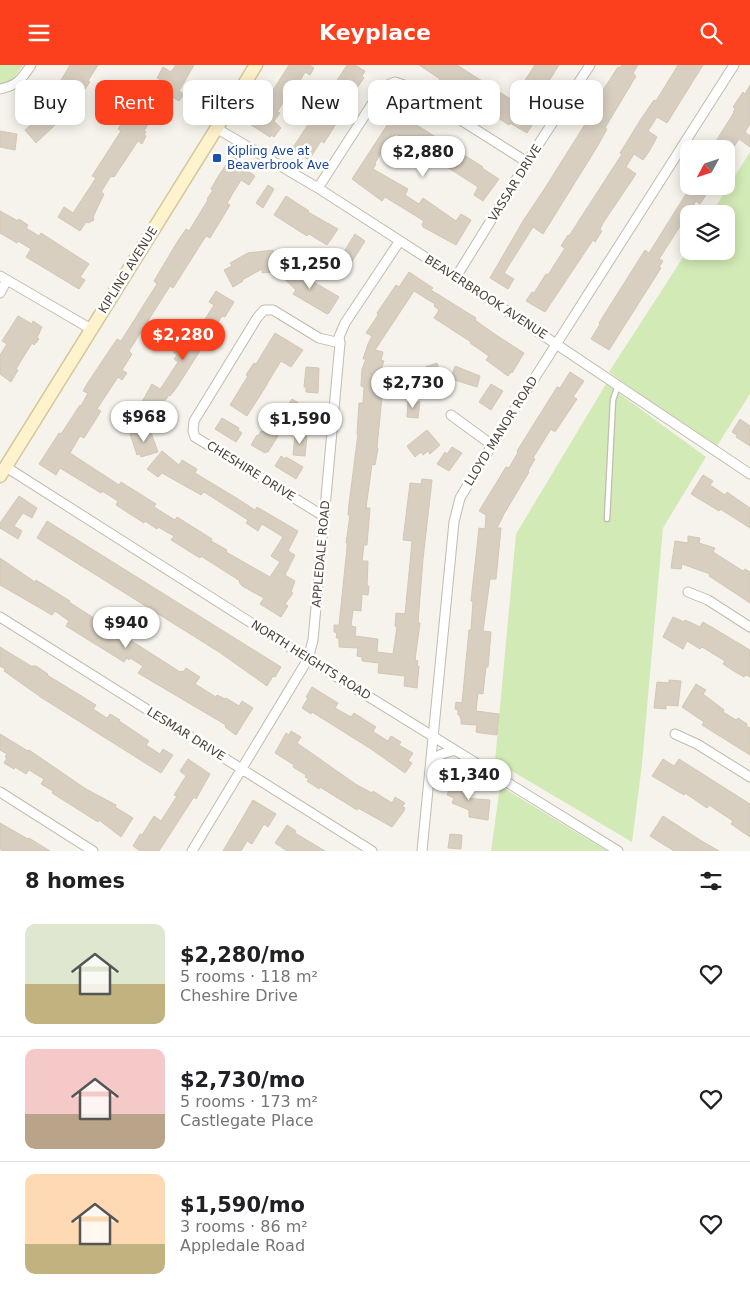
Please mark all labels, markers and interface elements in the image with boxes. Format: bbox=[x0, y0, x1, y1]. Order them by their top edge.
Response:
icon: menu bbox=[25, 19, 53, 47]
icon: search bbox=[697, 19, 725, 47]
text: Keyplace bbox=[319, 20, 431, 45]
chip: Buy bbox=[15, 80, 85, 125]
chip: Rent bbox=[95, 80, 173, 125]
chip: Filters bbox=[183, 80, 273, 125]
chip: New bbox=[283, 80, 358, 125]
chip: Apartment bbox=[368, 80, 500, 125]
chip: House bbox=[510, 80, 603, 125]
pin: $2,880 bbox=[382, 135, 464, 178]
north arrow bbox=[680, 140, 735, 195]
map controls bbox=[680, 140, 735, 260]
text: $2,880 bbox=[392, 142, 454, 161]
street label: VASSAR DRIVE bbox=[486, 142, 544, 224]
place label: Kipling Ave at Beaverbrook Ave bbox=[227, 144, 329, 172]
marker: Kipling Ave at Beaverbrook Ave bbox=[211, 152, 223, 164]
button: layers bbox=[680, 205, 735, 260]
street label: KIPLING AVENUE bbox=[96, 224, 160, 316]
pin: $1,250 bbox=[269, 247, 351, 290]
street label: BEAVERBROOK AVENUE bbox=[422, 252, 550, 342]
text: $1,250 bbox=[279, 254, 341, 273]
pin: $2,280 bbox=[142, 319, 224, 361]
text: $2,280 bbox=[152, 325, 214, 344]
pin: $2,730 bbox=[372, 367, 454, 409]
text: $2,730 bbox=[382, 373, 444, 392]
street label: LLOYD MANOR ROAD bbox=[462, 374, 540, 488]
pin: $968 bbox=[114, 401, 174, 443]
pin: $1,590 bbox=[259, 403, 341, 445]
text: $968 bbox=[122, 407, 166, 426]
text: $1,590 bbox=[269, 409, 331, 428]
street label: CHESHIRE DRIVE bbox=[204, 438, 298, 504]
street label: APPLEDALE ROAD bbox=[309, 500, 333, 608]
pin: $940 bbox=[96, 607, 156, 649]
text: $940 bbox=[104, 613, 148, 632]
street label: NORTH HEIGHTS ROAD bbox=[249, 617, 373, 703]
street label: LESMAR DRIVE bbox=[144, 704, 228, 764]
pin: $1,340 bbox=[428, 759, 510, 801]
text: $1,340 bbox=[438, 765, 500, 784]
icon: filters bbox=[697, 867, 725, 895]
text: 8 homes bbox=[25, 869, 125, 893]
text: $2,280/mo bbox=[180, 943, 305, 967]
icon: home bbox=[65, 944, 125, 1004]
icon: heart bbox=[697, 960, 725, 988]
text: 5 rooms · 118 m² bbox=[180, 967, 318, 986]
text: Cheshire Drive bbox=[180, 986, 298, 1005]
text: $2,730/mo bbox=[180, 1068, 305, 1092]
icon: home bbox=[65, 1069, 125, 1129]
icon: heart bbox=[697, 1085, 725, 1113]
text: 5 rooms · 173 m² bbox=[180, 1092, 318, 1111]
text: Castlegate Place bbox=[180, 1111, 314, 1130]
text: $1,590/mo bbox=[180, 1193, 305, 1217]
icon: home bbox=[65, 1194, 125, 1254]
icon: heart bbox=[697, 1210, 725, 1238]
text: 3 rooms · 86 m² bbox=[180, 1217, 308, 1236]
text: Appledale Road bbox=[180, 1236, 305, 1255]

